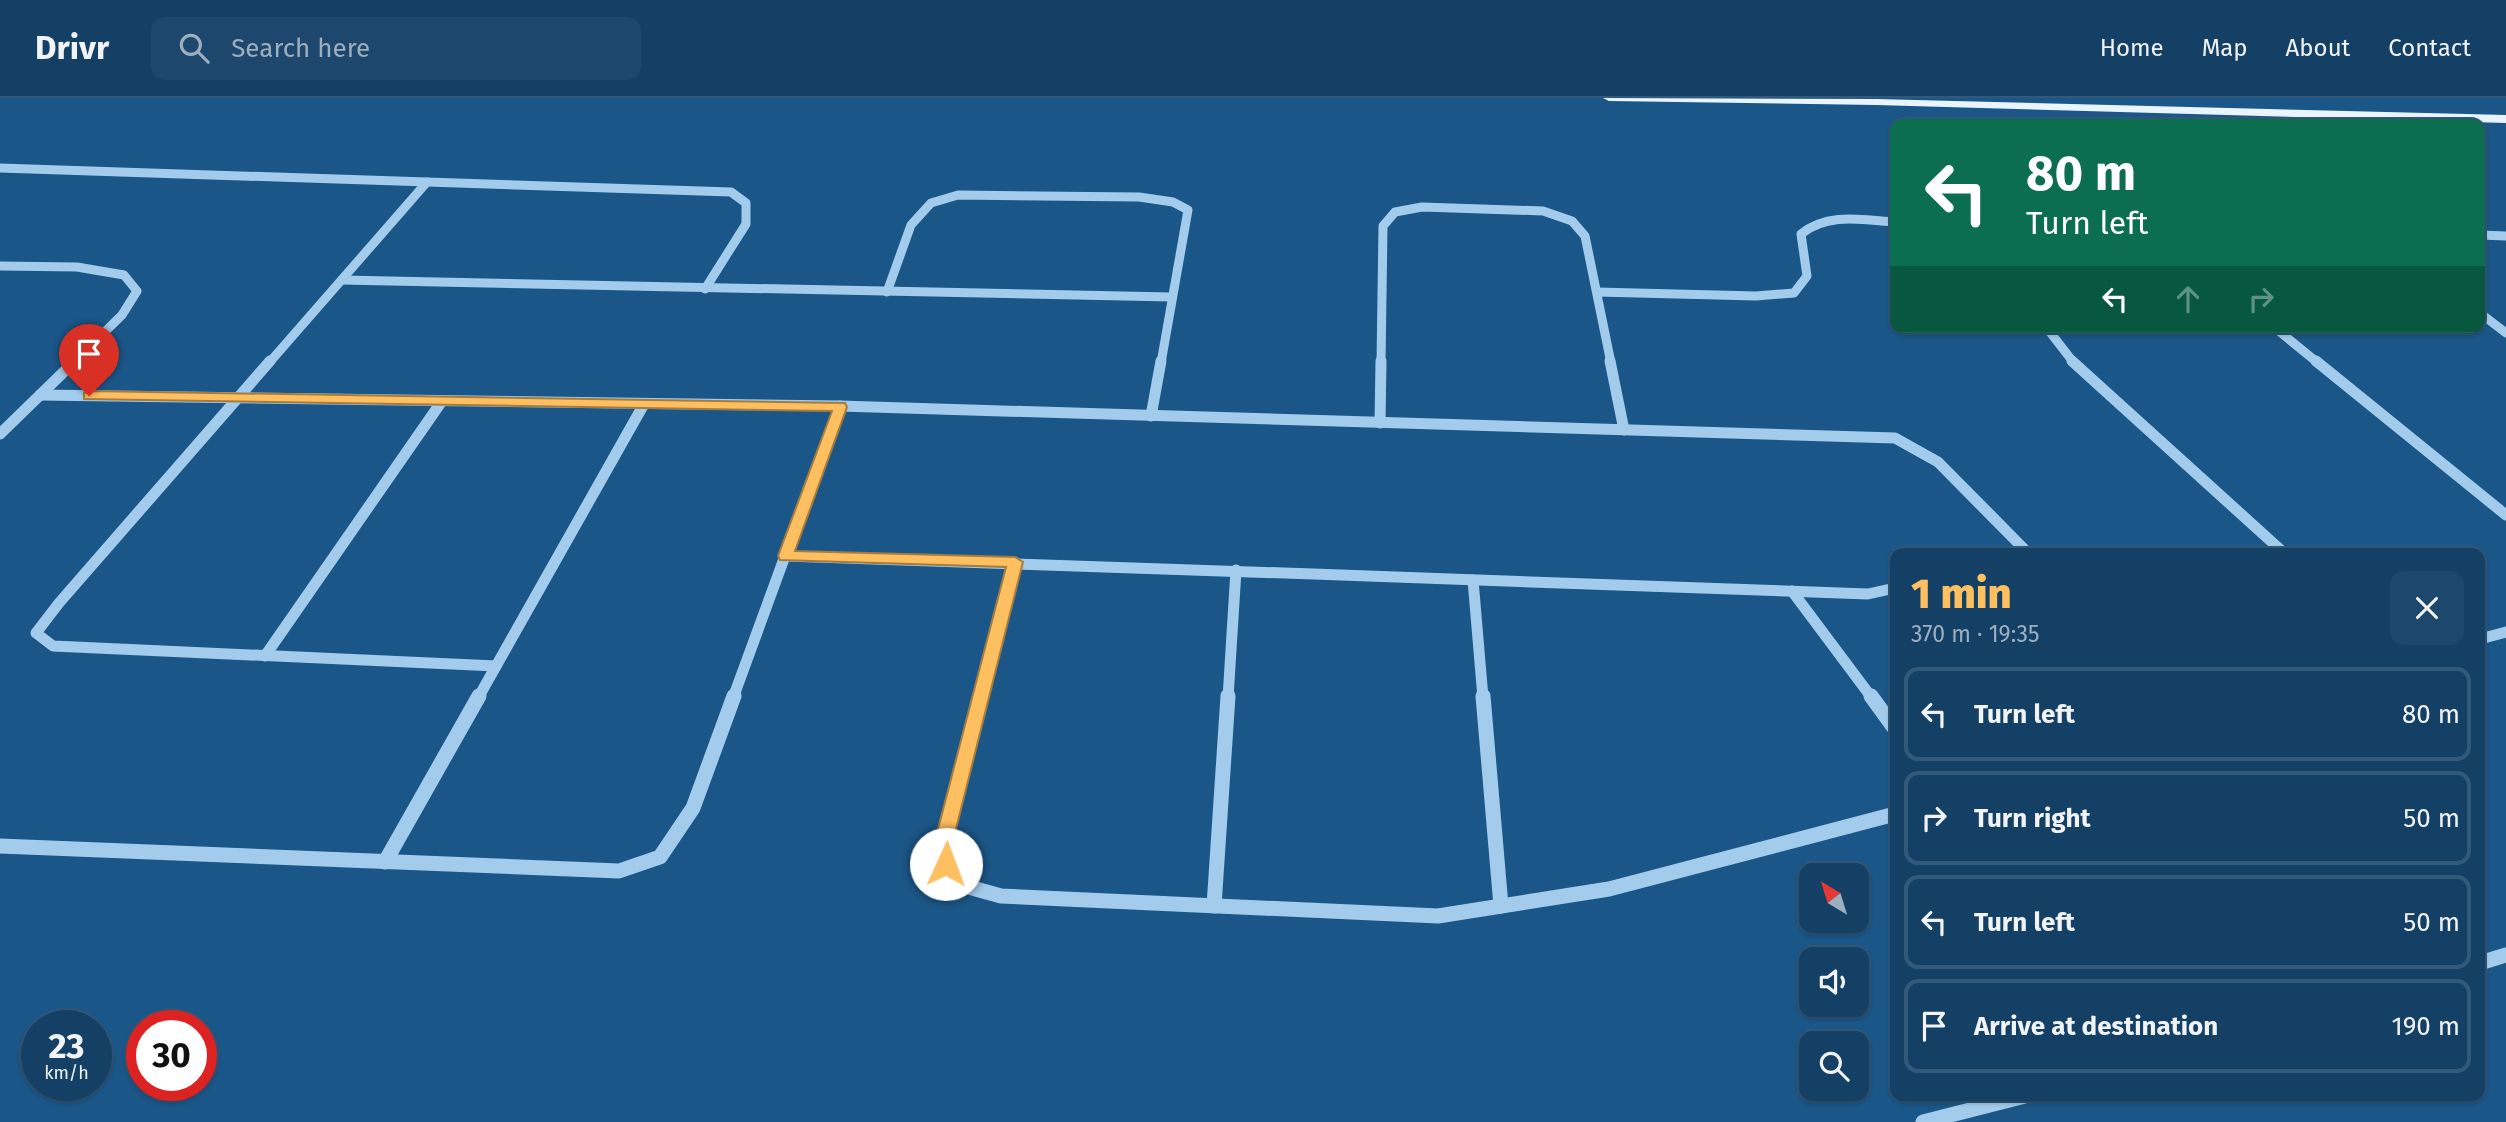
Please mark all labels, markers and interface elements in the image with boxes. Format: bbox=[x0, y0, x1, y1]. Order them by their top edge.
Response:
search box bbox=[151, 17, 641, 80]
text: Drivr bbox=[35, 28, 109, 68]
icon: search bbox=[175, 29, 213, 67]
text: Search here bbox=[231, 33, 370, 64]
text: Home bbox=[2100, 34, 2164, 62]
text: Map bbox=[2202, 34, 2248, 62]
text: About bbox=[2286, 34, 2350, 62]
text: Contact bbox=[2388, 34, 2471, 62]
text: 80 m bbox=[2026, 144, 2136, 203]
icon: left bbox=[1911, 147, 2002, 238]
text: Turn left bbox=[2026, 204, 2148, 242]
icon: left bbox=[2096, 280, 2134, 318]
icon: ahead bbox=[2169, 280, 2207, 318]
icon: right bbox=[2242, 280, 2280, 318]
pin bbox=[59, 324, 119, 396]
icon: arrive bbox=[70, 335, 108, 373]
text: 1 min bbox=[1911, 569, 2012, 619]
button: close bbox=[2390, 571, 2464, 645]
text: 370 m · 19:35 bbox=[1911, 620, 2039, 648]
icon: left bbox=[1915, 695, 1953, 733]
text: Turn left bbox=[1974, 699, 2075, 730]
text: 80 m bbox=[2402, 699, 2460, 730]
icon: right bbox=[1915, 799, 1953, 837]
text: Turn right bbox=[1974, 803, 2091, 834]
text: 50 m bbox=[2403, 803, 2460, 834]
position arrow bbox=[909, 827, 983, 901]
north arrow bbox=[1799, 863, 1869, 933]
map controls bbox=[1799, 863, 1869, 1101]
icon: left bbox=[1915, 903, 1953, 941]
text: Turn left bbox=[1974, 907, 2075, 938]
text: 50 m bbox=[2403, 907, 2460, 938]
button: sound bbox=[1799, 947, 1869, 1017]
icon: arrive bbox=[1915, 1007, 1953, 1045]
speed limit sign: 30 bbox=[126, 1010, 217, 1101]
text: Arrive at destination bbox=[1974, 1011, 2218, 1042]
text: 190 m bbox=[2391, 1011, 2460, 1042]
text: 23 bbox=[48, 1025, 85, 1067]
button: search bbox=[1799, 1031, 1869, 1101]
text: km/h bbox=[44, 1062, 89, 1084]

